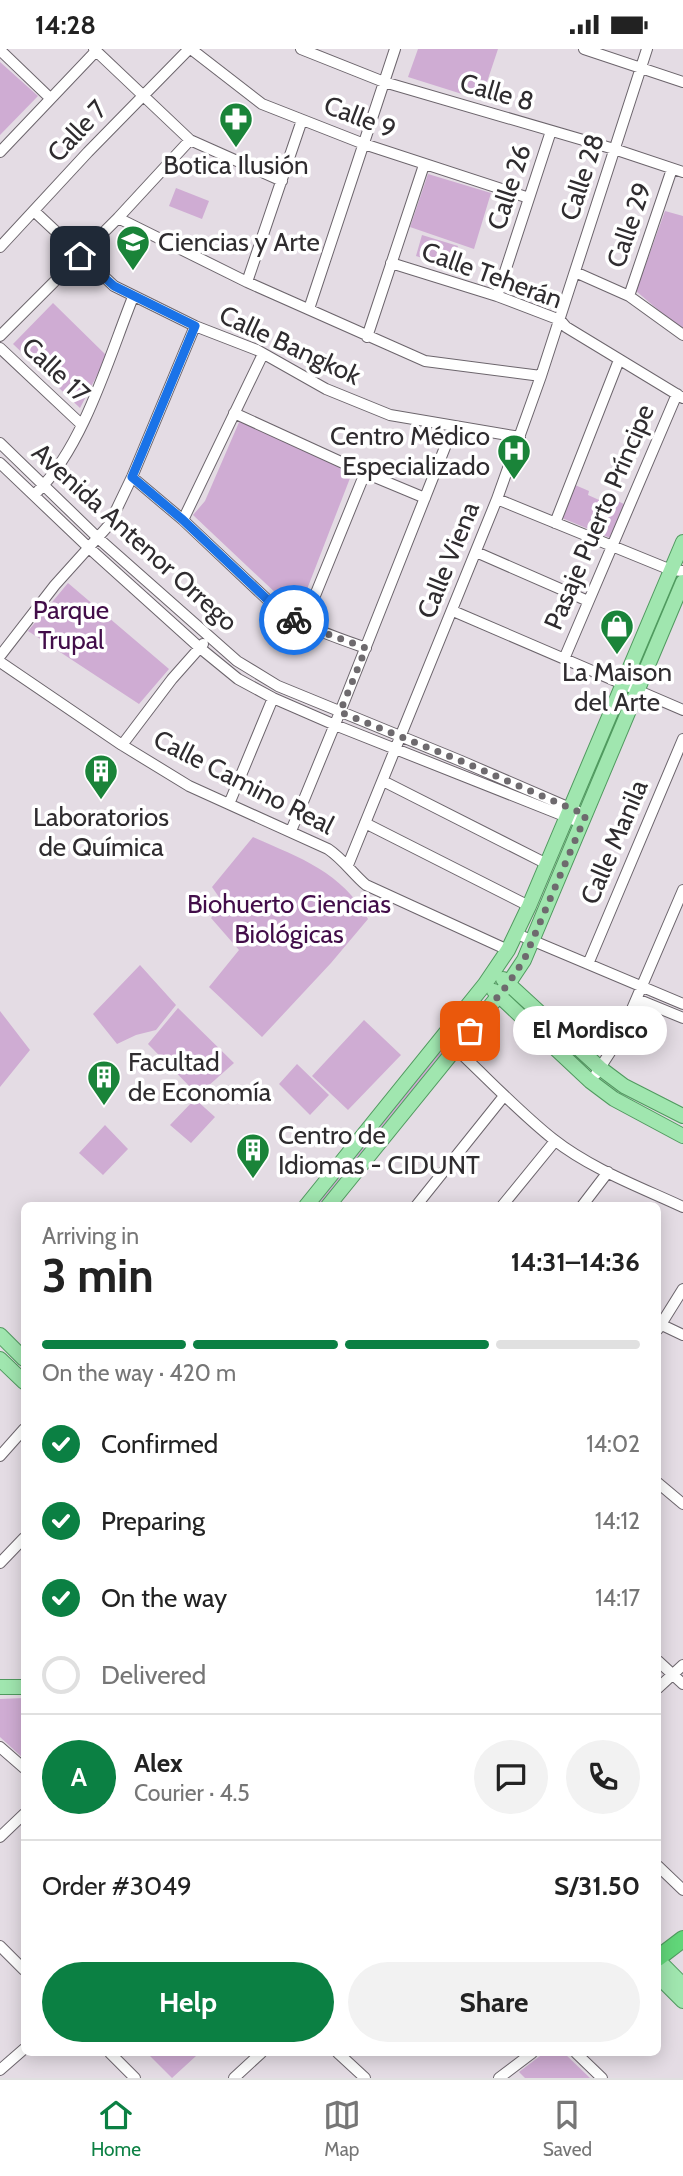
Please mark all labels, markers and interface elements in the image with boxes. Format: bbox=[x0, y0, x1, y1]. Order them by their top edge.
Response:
text: 14:28 bbox=[35, 9, 96, 41]
street label: Calle 8 bbox=[456, 66, 538, 118]
street label: Calle 9 bbox=[319, 89, 401, 145]
street label: Calle 7 bbox=[40, 93, 114, 169]
pharmacy icon: Botica Ilusión bbox=[217, 100, 255, 149]
street label: Calle 28 bbox=[553, 130, 611, 224]
street label: Calle 26 bbox=[480, 140, 538, 234]
place label: Botica Ilusión bbox=[163, 149, 309, 181]
street label: Calle 29 bbox=[600, 178, 658, 272]
school or university icon: Ciencias y Arte bbox=[114, 223, 152, 272]
pin bbox=[50, 226, 110, 286]
place label: Ciencias y Arte bbox=[158, 226, 320, 258]
street label: Calle Teherán bbox=[417, 235, 567, 315]
icon: home bbox=[61, 237, 99, 275]
street label: Calle Bangkok bbox=[214, 298, 366, 392]
street label: Calle 17 bbox=[15, 331, 97, 409]
street label: Pasaje Puerto Príncipe bbox=[537, 400, 661, 634]
place label: Centro Médico Especializado bbox=[330, 420, 490, 482]
hospital icon: Centro Médico Especializado bbox=[495, 432, 533, 481]
street label: Avenida Antenor Orrego bbox=[26, 436, 244, 638]
street label: Calle Viena bbox=[410, 497, 486, 623]
courier bbox=[259, 585, 329, 655]
park label: Parque Trupal bbox=[33, 594, 109, 656]
icon: bike bbox=[275, 601, 313, 639]
shop icon: La Maison del Arte bbox=[598, 607, 636, 656]
place label: La Maison del Arte bbox=[562, 656, 672, 718]
street label: Calle Camino Real bbox=[148, 723, 340, 841]
building icon: Laboratorios de Química bbox=[82, 752, 120, 801]
street label: Calle Manila bbox=[574, 775, 655, 909]
place label: Laboratorios de Química bbox=[33, 801, 169, 863]
park label: Biohuerto Ciencias Biológicas bbox=[187, 888, 391, 950]
pin bbox=[440, 1001, 500, 1061]
callout: El Mordisco bbox=[512, 1007, 666, 1055]
icon: bag bbox=[451, 1012, 489, 1050]
text: El Mordisco bbox=[532, 1016, 648, 1044]
place label: Facultad de Economía bbox=[128, 1046, 272, 1108]
building icon: Facultad de Economía bbox=[85, 1058, 123, 1107]
place label: Centro de Idiomas - CIDUNT bbox=[278, 1119, 480, 1181]
building icon: Centro de Idiomas - CIDUNT bbox=[234, 1131, 272, 1180]
text: Arriving in bbox=[42, 1222, 139, 1250]
text: 14:31–14:36 bbox=[511, 1246, 640, 1278]
text: 3 min bbox=[42, 1248, 154, 1304]
text: On the way · 420 m bbox=[42, 1359, 236, 1387]
icon: check bbox=[42, 1425, 80, 1463]
text: Confirmed bbox=[101, 1428, 218, 1460]
text: 14:02 bbox=[586, 1430, 640, 1458]
icon: check bbox=[42, 1502, 80, 1540]
text: Preparing bbox=[101, 1505, 205, 1537]
text: 14:12 bbox=[595, 1507, 640, 1535]
icon: check bbox=[42, 1579, 80, 1617]
text: On the way bbox=[101, 1582, 227, 1614]
text: 14:17 bbox=[595, 1584, 640, 1612]
text: Delivered bbox=[101, 1659, 206, 1691]
button: chat bbox=[474, 1740, 548, 1814]
button: phone bbox=[566, 1740, 640, 1814]
text: Alex bbox=[134, 1747, 183, 1779]
text: A bbox=[71, 1761, 87, 1793]
text: Courier · 4.5 bbox=[134, 1779, 250, 1807]
text: Order #3049 bbox=[42, 1870, 192, 1902]
text: S/31.50 bbox=[554, 1870, 640, 1902]
button: Help bbox=[42, 1962, 334, 2042]
button: Share bbox=[348, 1962, 640, 2042]
tab: Home bbox=[91, 2096, 141, 2161]
tab: Map bbox=[323, 2096, 361, 2161]
tab: Saved bbox=[543, 2096, 592, 2161]

